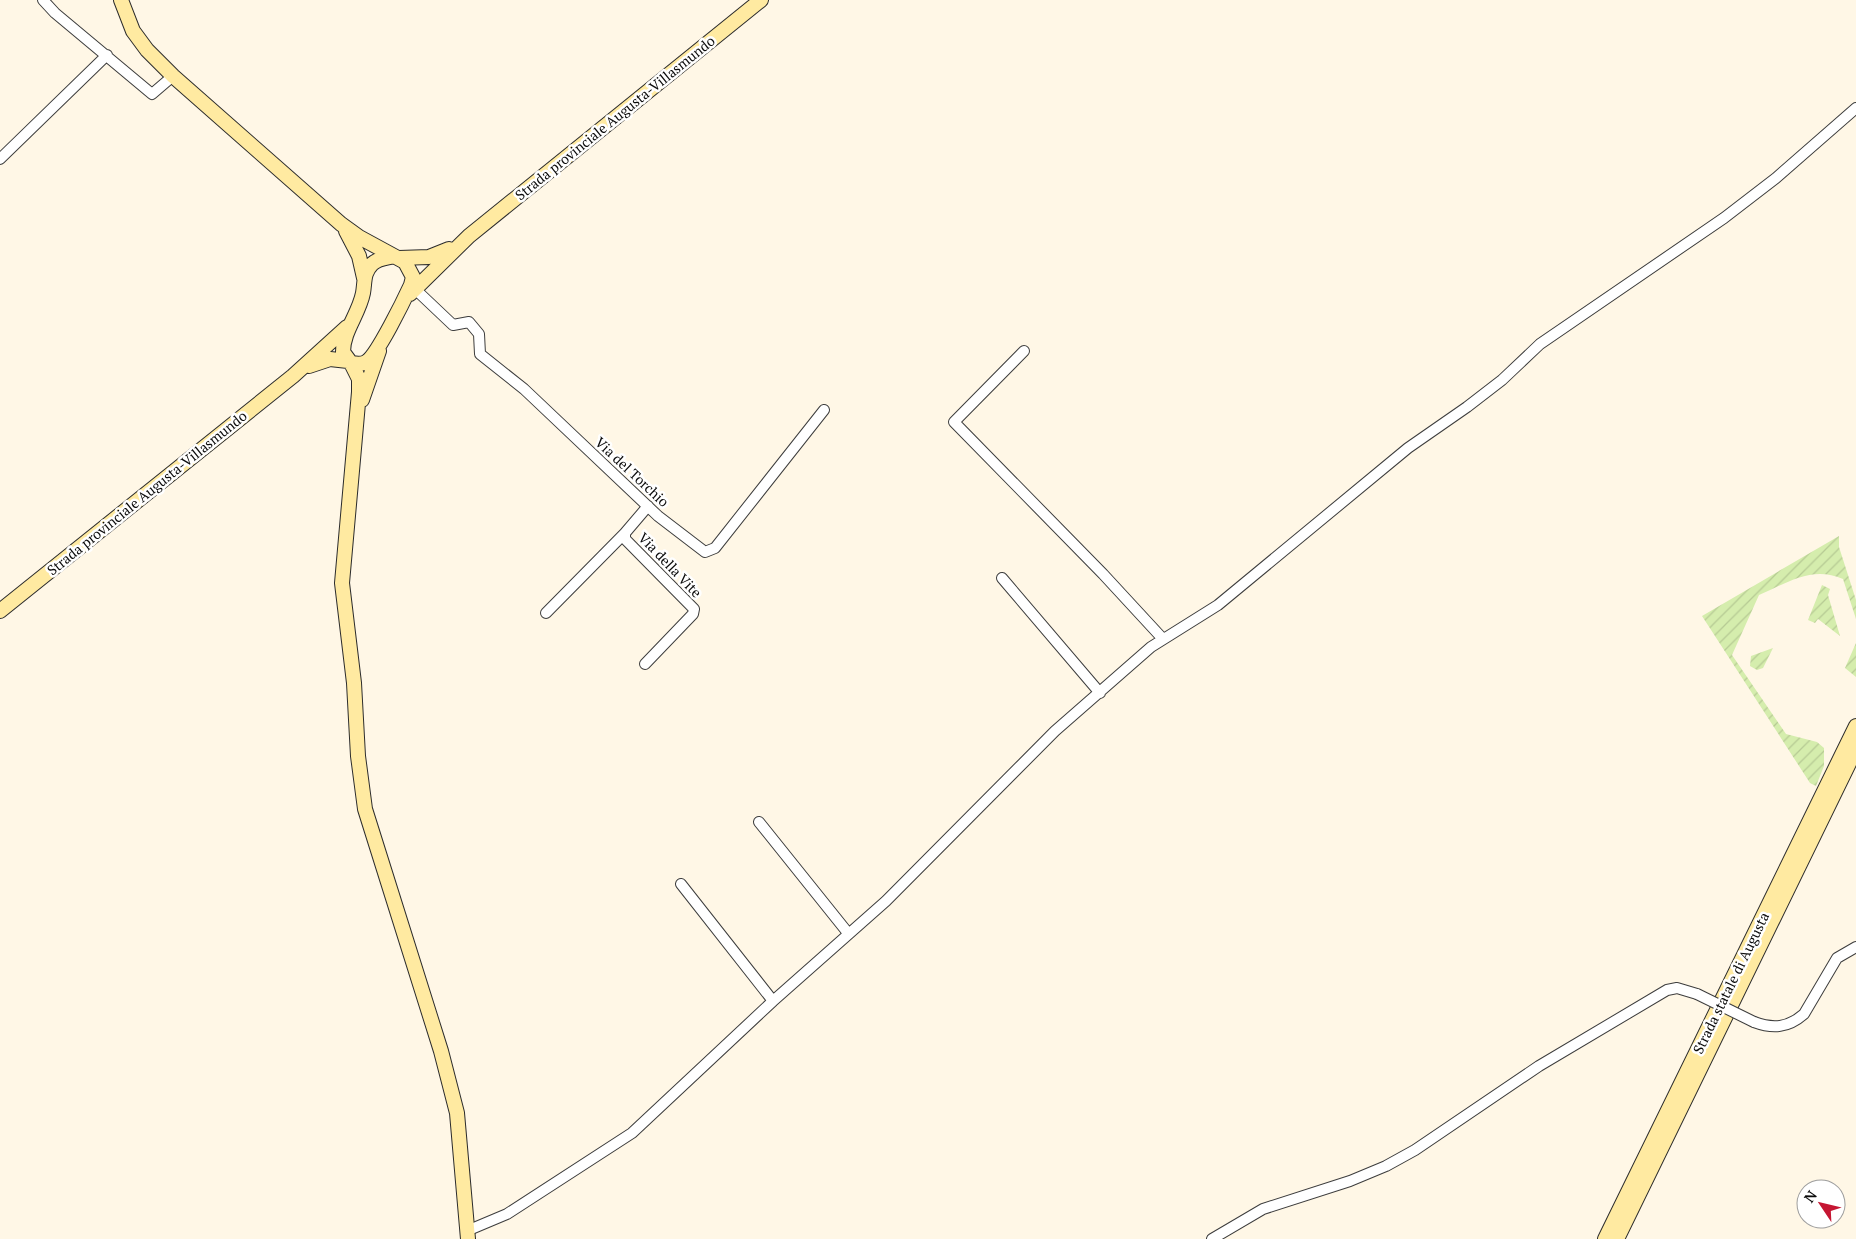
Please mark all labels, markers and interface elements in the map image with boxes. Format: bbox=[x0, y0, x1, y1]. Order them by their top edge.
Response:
street label: Strada provinciale Augusta-Villasmundo bbox=[511, 31, 719, 204]
street label: Strada provinciale Augusta-Villasmundo bbox=[43, 406, 251, 579]
street label: Via del Torchio bbox=[591, 433, 673, 511]
street label: Via della Vite bbox=[634, 528, 706, 601]
street label: Strada statale di Augusta bbox=[1688, 909, 1773, 1057]
north arrow bbox=[1796, 1179, 1846, 1229]
text: N bbox=[1799, 1186, 1821, 1206]

